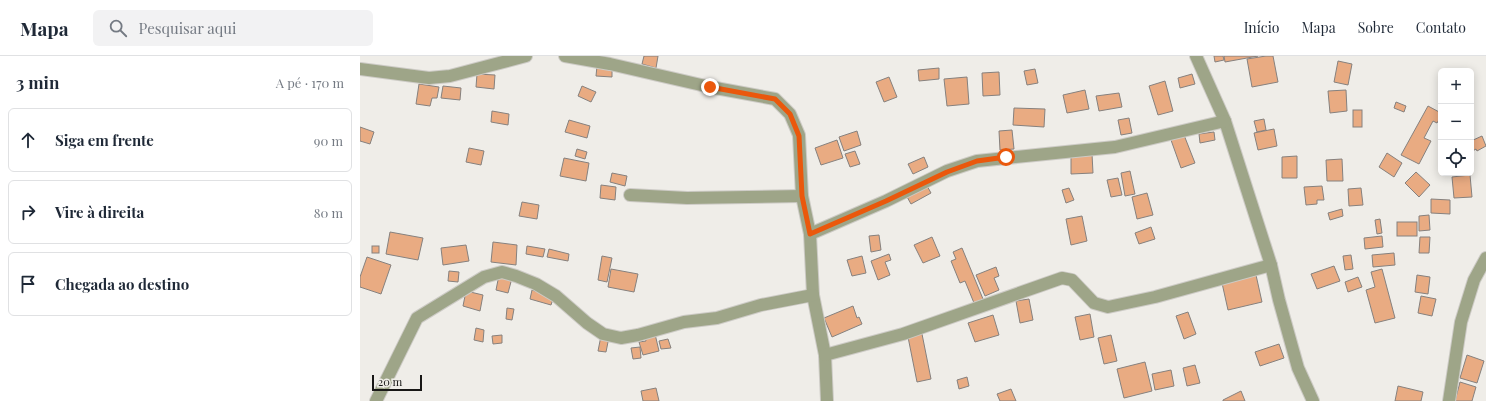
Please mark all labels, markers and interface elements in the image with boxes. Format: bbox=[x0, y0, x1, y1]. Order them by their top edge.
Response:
search box bbox=[93, 10, 373, 46]
text: Mapa bbox=[20, 15, 69, 41]
icon: search bbox=[107, 17, 129, 39]
text: Pesquisar aqui bbox=[139, 18, 236, 38]
text: Início bbox=[1244, 18, 1279, 37]
text: Mapa bbox=[1301, 18, 1336, 37]
text: Sobre bbox=[1358, 18, 1394, 37]
text: Contato bbox=[1416, 18, 1466, 37]
map controls bbox=[1438, 68, 1474, 176]
button: + bbox=[1438, 68, 1474, 104]
text: 3 min bbox=[16, 71, 59, 93]
text: A pé · 170 m bbox=[276, 74, 344, 91]
route end bbox=[701, 78, 719, 96]
button: − bbox=[1438, 104, 1474, 140]
icon: ahead bbox=[17, 129, 39, 151]
text: Siga em frente bbox=[55, 130, 154, 150]
text: 90 m bbox=[314, 132, 343, 149]
button: locate bbox=[1438, 140, 1474, 176]
route start bbox=[997, 148, 1015, 166]
icon: right bbox=[17, 201, 39, 223]
text: Vire à direita bbox=[55, 202, 144, 222]
text: 80 m bbox=[314, 204, 343, 221]
icon: arrive bbox=[17, 273, 39, 295]
text: Chegada ao destino bbox=[55, 274, 189, 294]
scale bar bbox=[372, 373, 422, 392]
text: 20 m bbox=[378, 374, 402, 389]

